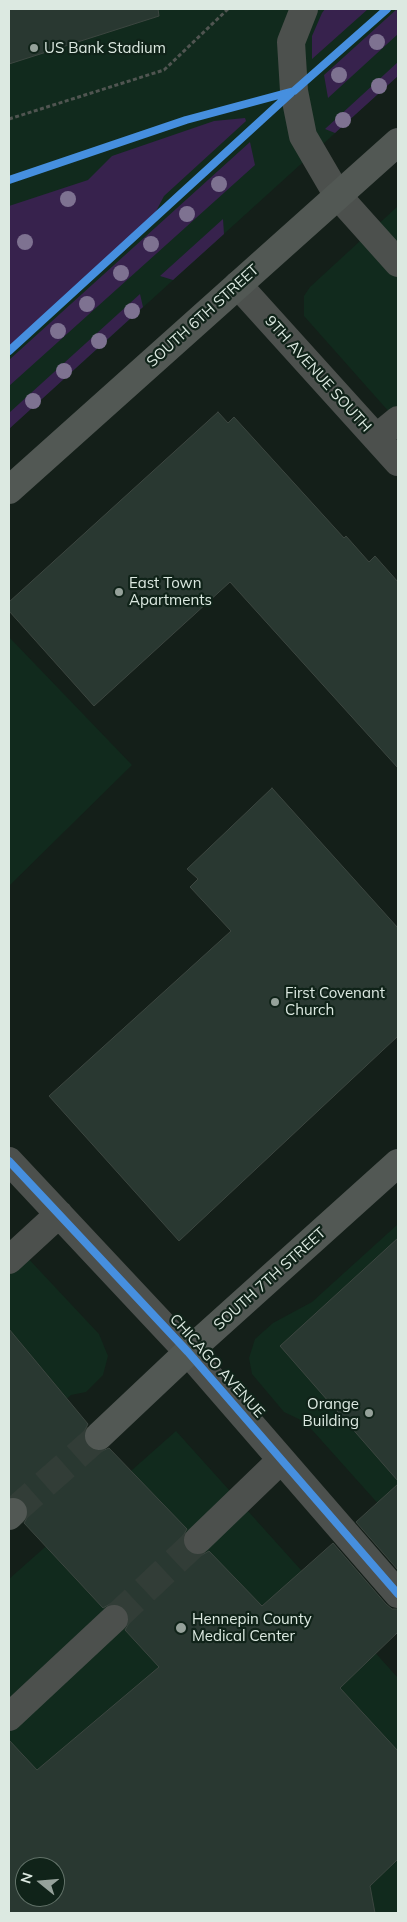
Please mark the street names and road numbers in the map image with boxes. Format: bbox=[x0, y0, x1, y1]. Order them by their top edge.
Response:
street label: SOUTH 6TH STREET bbox=[143, 261, 263, 371]
street label: 9TH AVENUE SOUTH bbox=[261, 312, 375, 436]
street label: SOUTH 7TH STREET bbox=[210, 1224, 330, 1334]
street label: CHICAGO AVENUE bbox=[166, 1310, 268, 1422]

